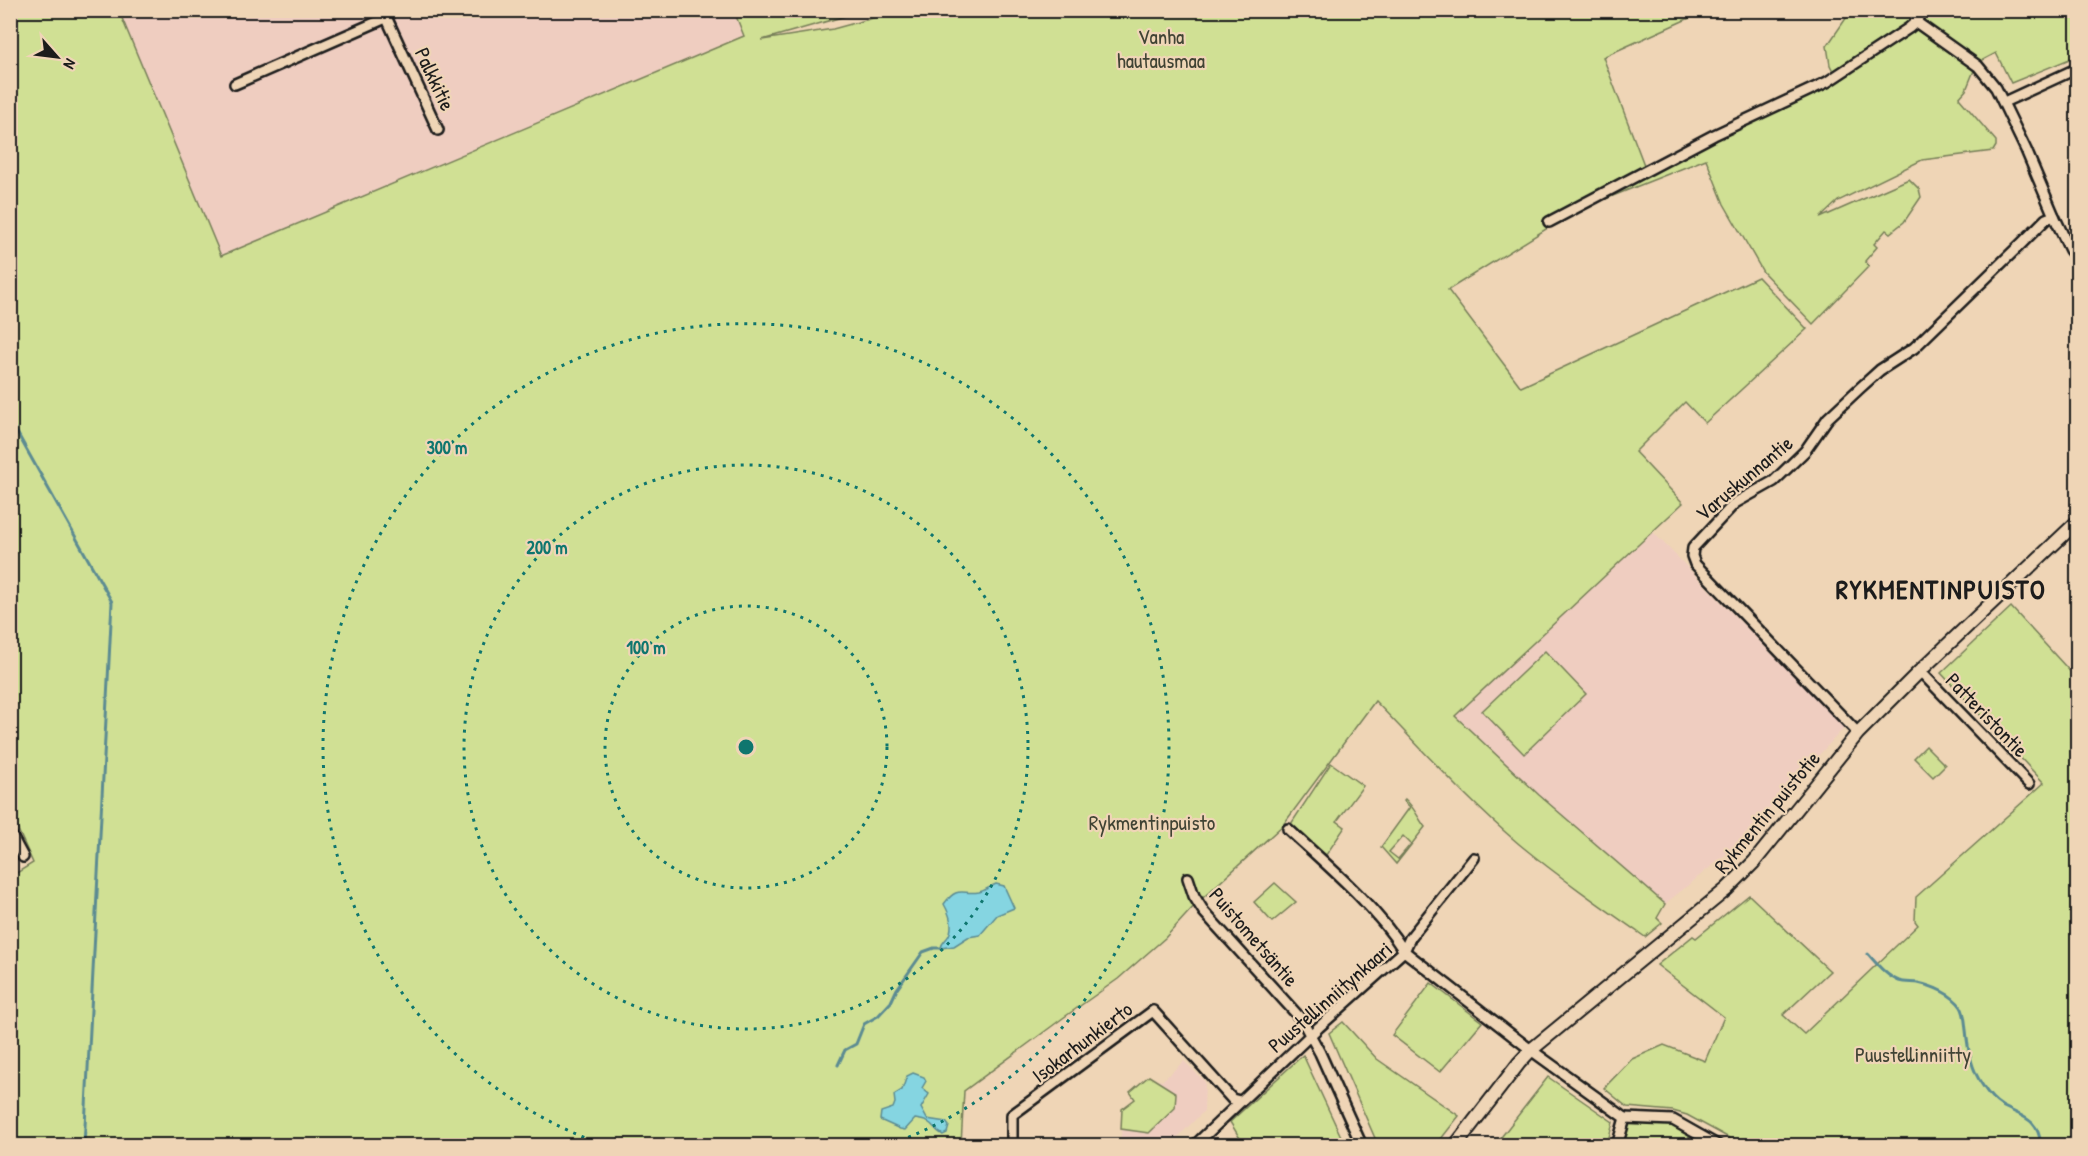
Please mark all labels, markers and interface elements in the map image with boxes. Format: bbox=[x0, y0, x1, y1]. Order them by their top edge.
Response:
park label: Vanha hautausmaa bbox=[1117, 22, 1205, 75]
north arrow bbox=[27, 27, 87, 87]
street label: Palkkitie bbox=[408, 43, 462, 115]
text: N bbox=[58, 55, 82, 73]
street label: Varuskunnantie bbox=[1689, 429, 1799, 527]
text: 300 m bbox=[427, 435, 467, 460]
text: 200 m bbox=[527, 535, 567, 560]
district label: RYKMENTINPUISTO bbox=[1836, 571, 2046, 607]
text: 100 m bbox=[626, 635, 666, 660]
street label: Patteristontie bbox=[1939, 666, 2035, 764]
centre of rings bbox=[736, 737, 756, 757]
street label: Rykmentin puistotie bbox=[1707, 745, 1827, 879]
park label: Rykmentinpuisto bbox=[1089, 808, 1215, 837]
street label: Puistometsäntie bbox=[1203, 881, 1305, 993]
street label: Puustellinniitynkaari bbox=[1262, 935, 1398, 1059]
street label: Isokarhunkierto bbox=[1026, 995, 1138, 1089]
park label: Puustellinniitty bbox=[1855, 1040, 1971, 1069]

